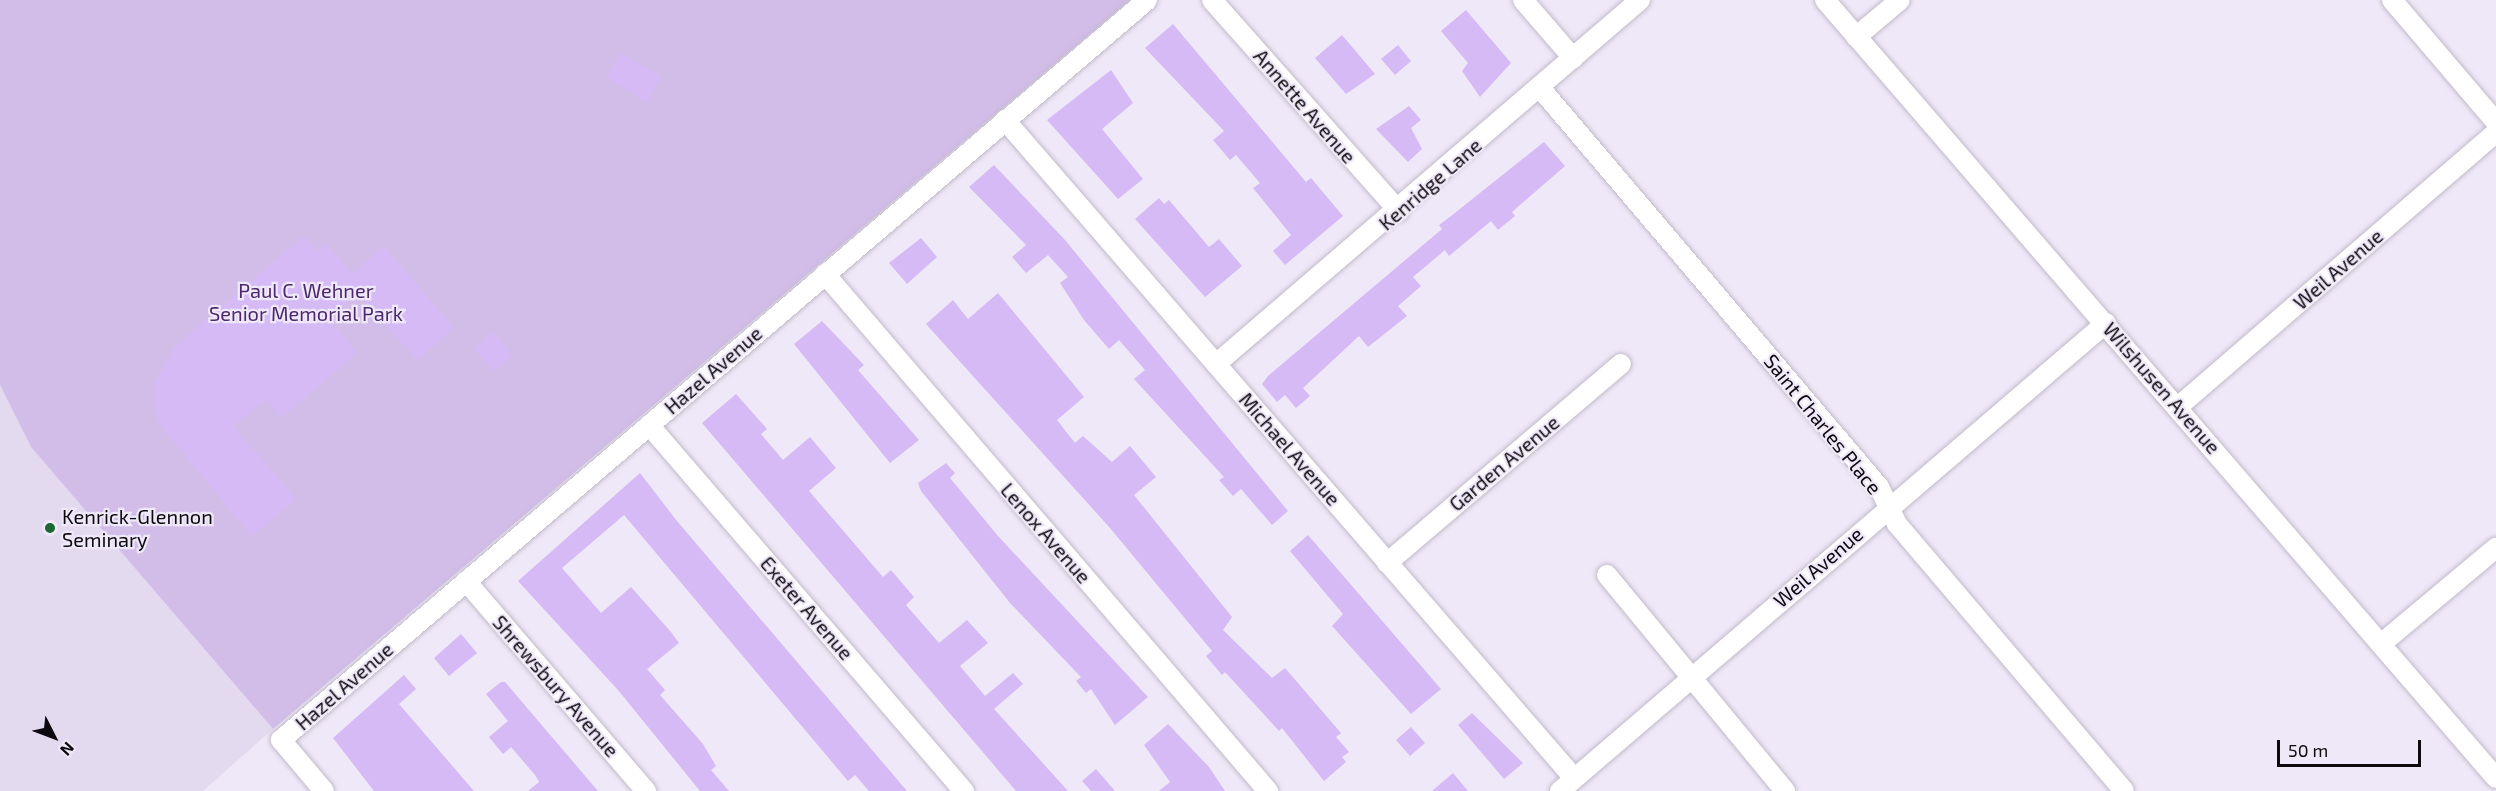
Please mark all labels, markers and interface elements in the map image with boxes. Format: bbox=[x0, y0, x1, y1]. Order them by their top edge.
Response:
street label: Annette Avenue bbox=[1249, 44, 1361, 168]
street label: Kenridge Lane bbox=[1374, 133, 1486, 235]
street label: Weil Avenue bbox=[2288, 223, 2388, 315]
park label: Paul C. Wehner Senior Memorial Park bbox=[209, 279, 403, 326]
street label: Wilshusen Avenue bbox=[2098, 317, 2226, 459]
street label: Hazel Avenue bbox=[659, 321, 767, 419]
street label: Saint Charles Place bbox=[1759, 349, 1887, 499]
street label: Michael Avenue bbox=[1234, 387, 1346, 511]
street label: Garden Avenue bbox=[1444, 410, 1564, 516]
street label: Lenox Avenue bbox=[996, 478, 1096, 588]
place label: Kenrick-Glennon Seminary bbox=[62, 504, 213, 551]
marker: Kenrick-Glennon Seminary bbox=[43, 521, 57, 535]
street label: Weil Avenue bbox=[1768, 521, 1868, 613]
street label: Exeter Avenue bbox=[755, 551, 859, 665]
street label: Shrewsbury Avenue bbox=[488, 610, 624, 762]
street label: Hazel Avenue bbox=[290, 637, 398, 735]
north arrow bbox=[24, 707, 84, 767]
scale bar bbox=[2280, 728, 2424, 766]
text: N bbox=[57, 739, 79, 760]
text: 50 m bbox=[2288, 739, 2328, 761]

